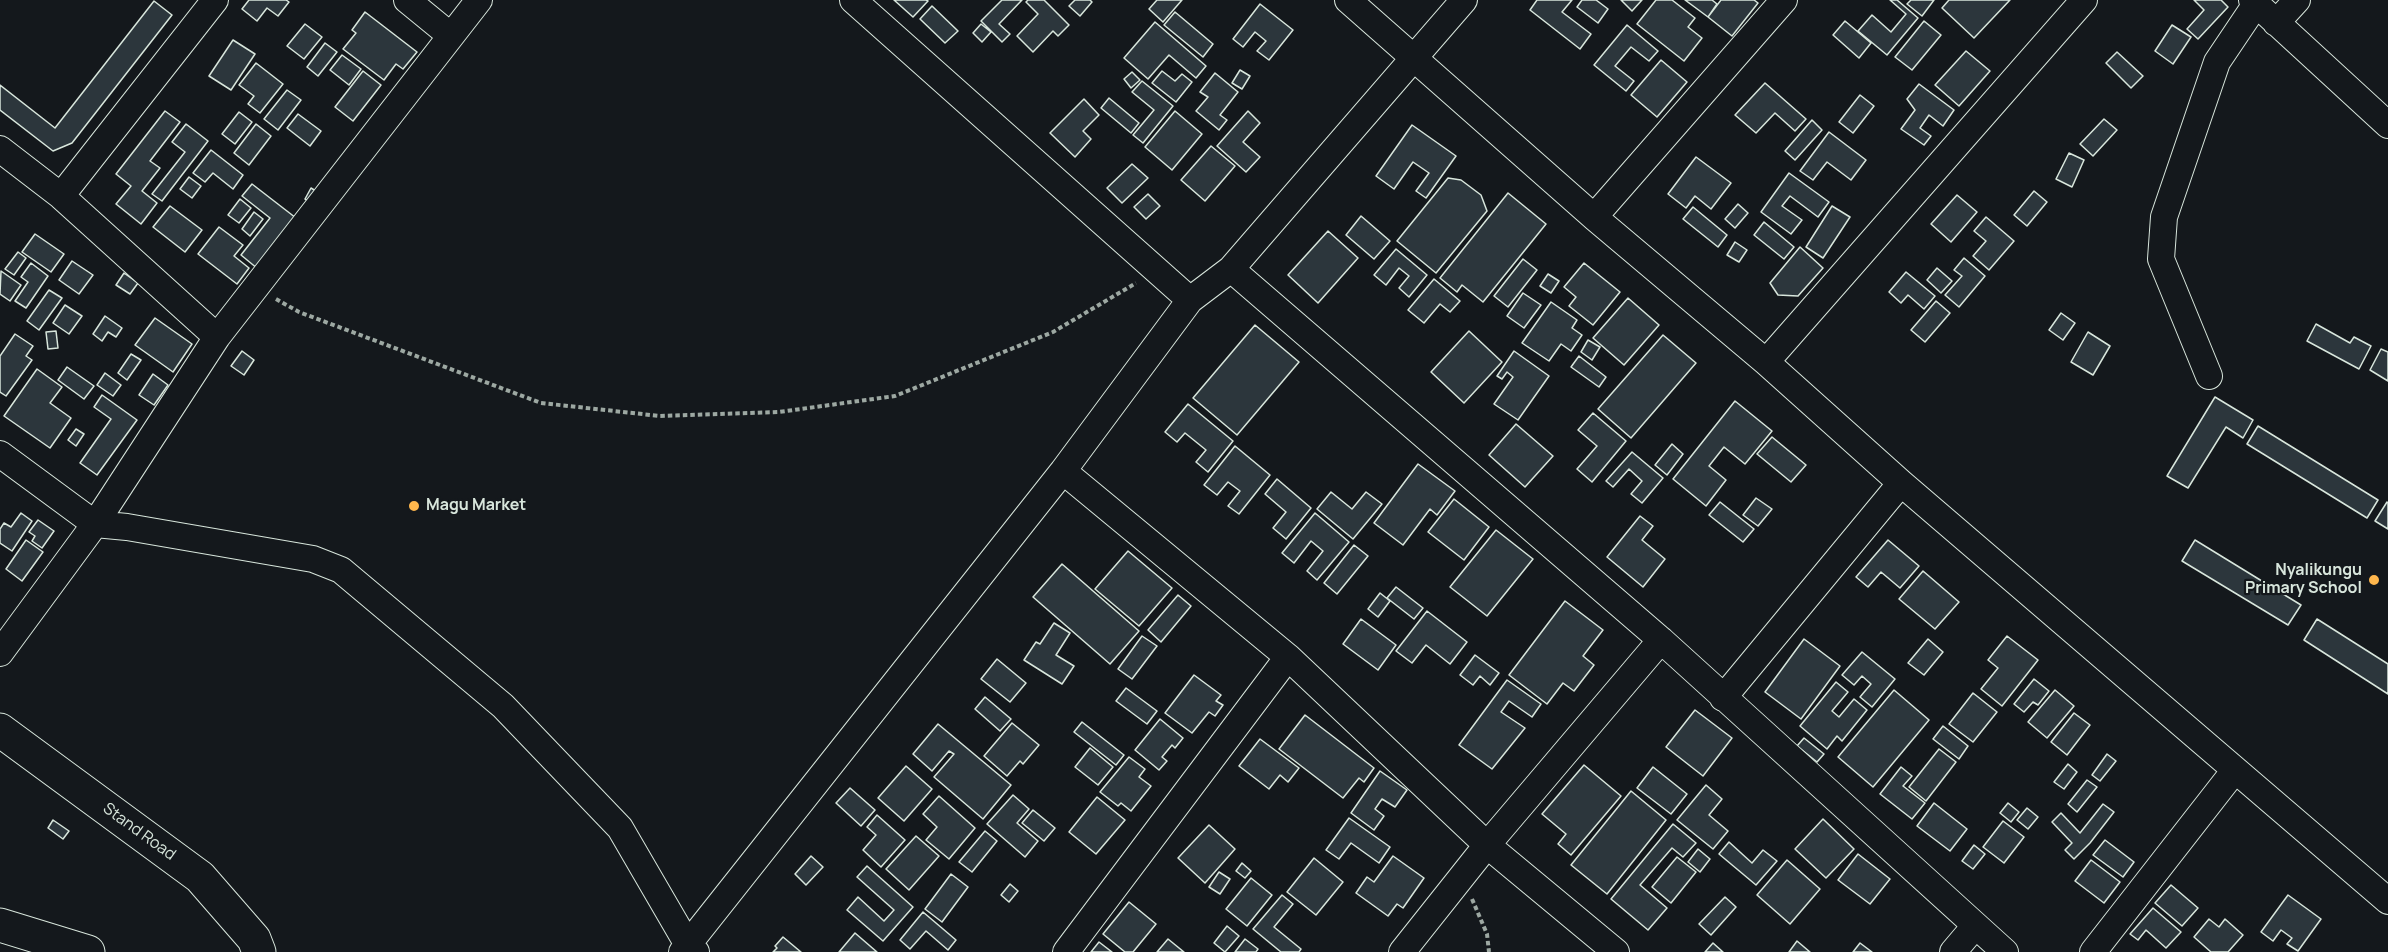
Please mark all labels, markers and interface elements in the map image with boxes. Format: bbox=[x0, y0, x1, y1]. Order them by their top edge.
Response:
place label: Magu Market bbox=[426, 496, 526, 516]
marker: Magu Market bbox=[407, 499, 421, 513]
place label: Nyalikungu Primary School bbox=[2245, 561, 2362, 599]
marker: Nyalikungu Primary School bbox=[2367, 573, 2381, 587]
street label: Stand Road bbox=[99, 799, 179, 865]

